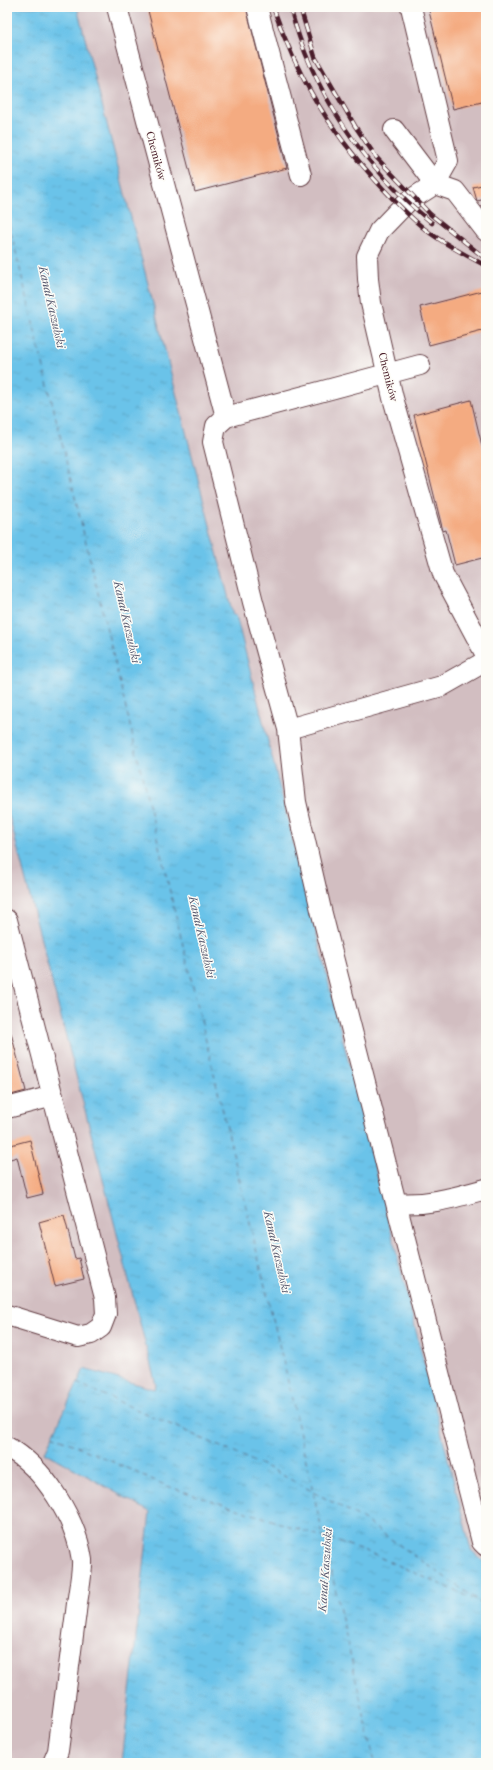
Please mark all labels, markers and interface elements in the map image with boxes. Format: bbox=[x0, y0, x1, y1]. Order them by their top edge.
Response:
street label: Chemików bbox=[143, 130, 169, 183]
water label: Kanał Kaszubski bbox=[35, 263, 69, 351]
street label: Chemików bbox=[376, 351, 401, 404]
water label: Kanał Kaszubski bbox=[110, 578, 144, 666]
water label: Kanał Kaszubski bbox=[185, 893, 219, 981]
water label: Kanał Kaszubski bbox=[260, 1208, 294, 1296]
water label: Kanał Kaszubski bbox=[315, 1526, 335, 1613]

